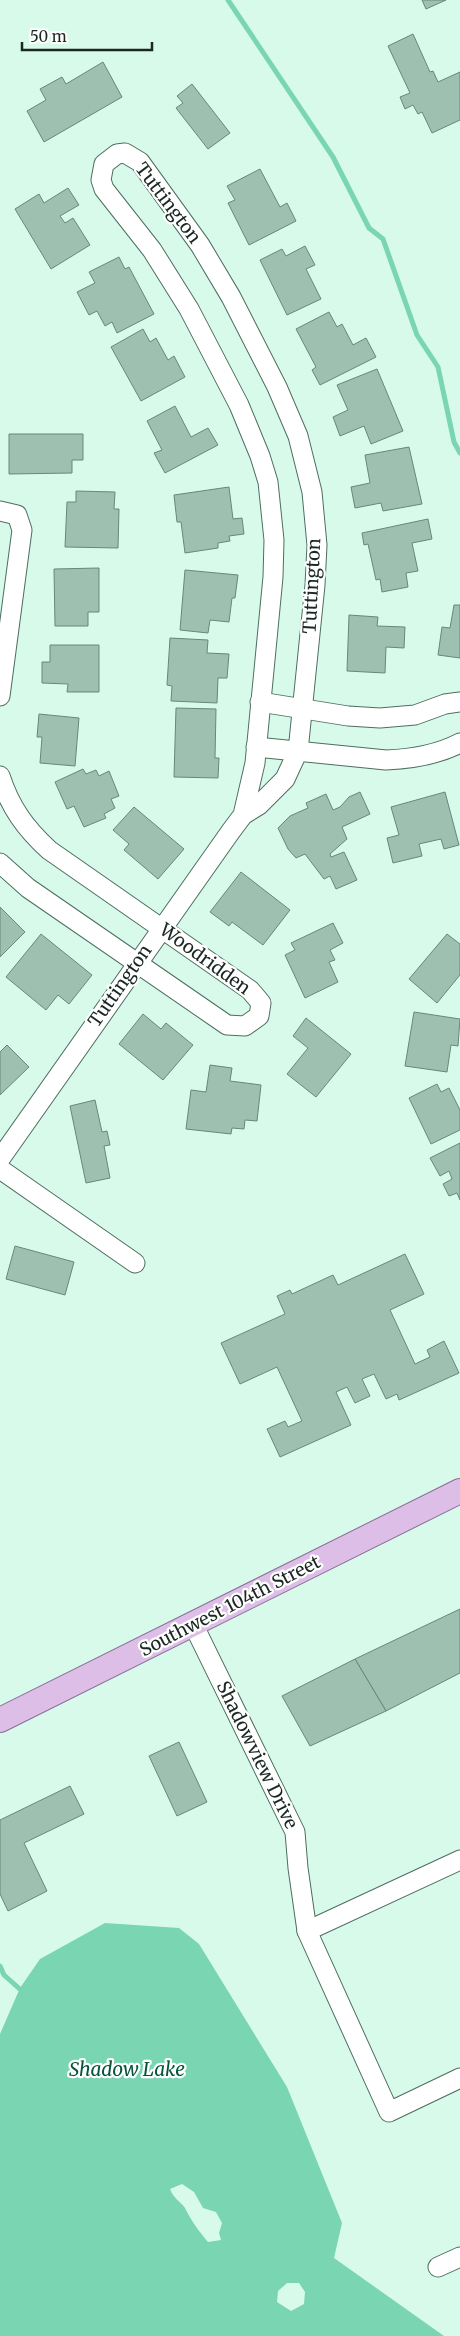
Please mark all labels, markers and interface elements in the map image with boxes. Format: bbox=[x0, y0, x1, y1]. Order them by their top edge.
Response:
scale bar bbox=[22, 20, 152, 52]
text: 50 m bbox=[30, 27, 67, 46]
street label: Tuttington bbox=[130, 158, 206, 248]
street label: Tuttington bbox=[298, 538, 325, 634]
street label: Woodridden bbox=[154, 917, 255, 999]
street label: Tuttington bbox=[83, 940, 156, 1031]
street label: Southwest 104th Street bbox=[136, 1550, 324, 1661]
street label: Shadowview Drive bbox=[212, 1677, 303, 1832]
water label: Shadow Lake bbox=[69, 2057, 185, 2081]

